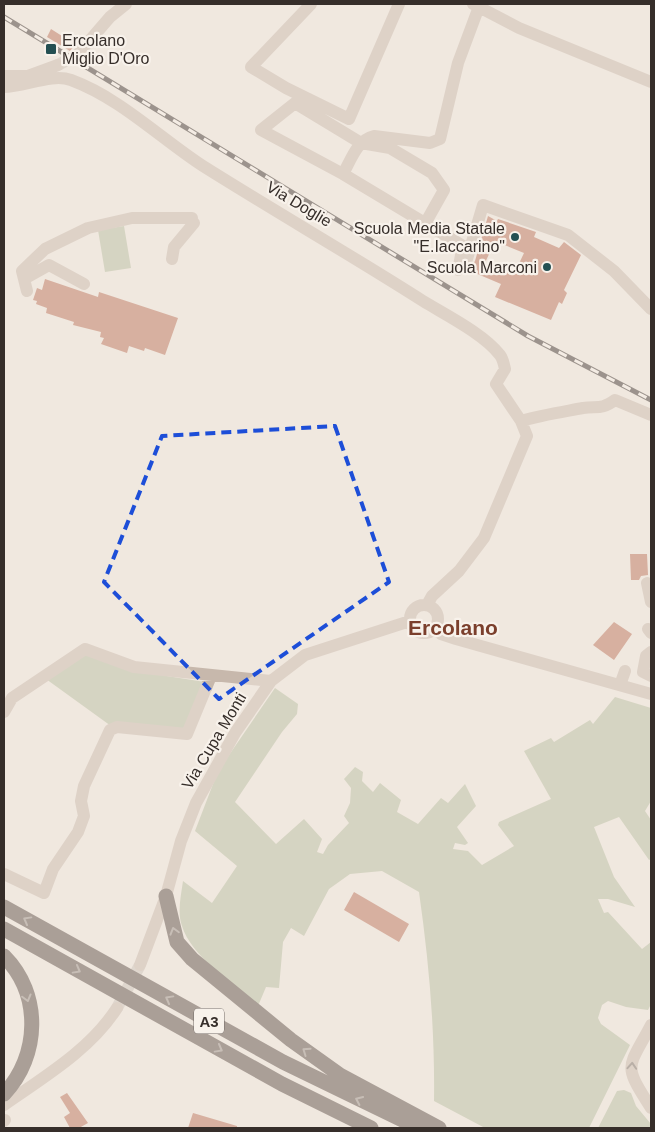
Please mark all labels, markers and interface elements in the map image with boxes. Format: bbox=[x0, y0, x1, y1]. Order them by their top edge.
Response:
place label: Ercolano Miglio D'Oro bbox=[62, 32, 150, 67]
marker: Ercolano Miglio D'Oro bbox=[44, 42, 58, 56]
street label: Via Doglie bbox=[263, 178, 335, 230]
place label: Scuola Media Statale "E.Iaccarino" bbox=[354, 220, 505, 255]
marker: Scuola Media Statale "E.Iaccarino" bbox=[509, 231, 521, 243]
place label: Scuola Marconi bbox=[427, 259, 537, 276]
marker: Scuola Marconi bbox=[541, 261, 553, 273]
district label: Ercolano bbox=[408, 616, 498, 639]
street label: Via Cupa Monti bbox=[179, 690, 249, 792]
one-way arrow bbox=[23, 916, 32, 926]
one-way arrow bbox=[170, 928, 180, 936]
one-way arrow bbox=[72, 964, 81, 974]
one-way arrow bbox=[22, 993, 32, 1001]
one-way arrow bbox=[165, 995, 174, 1005]
road number: A3 bbox=[194, 1008, 224, 1034]
one-way arrow bbox=[214, 1043, 223, 1053]
one-way arrow bbox=[302, 1048, 312, 1057]
one-way arrow bbox=[627, 1062, 638, 1070]
one-way arrow bbox=[355, 1096, 364, 1106]

